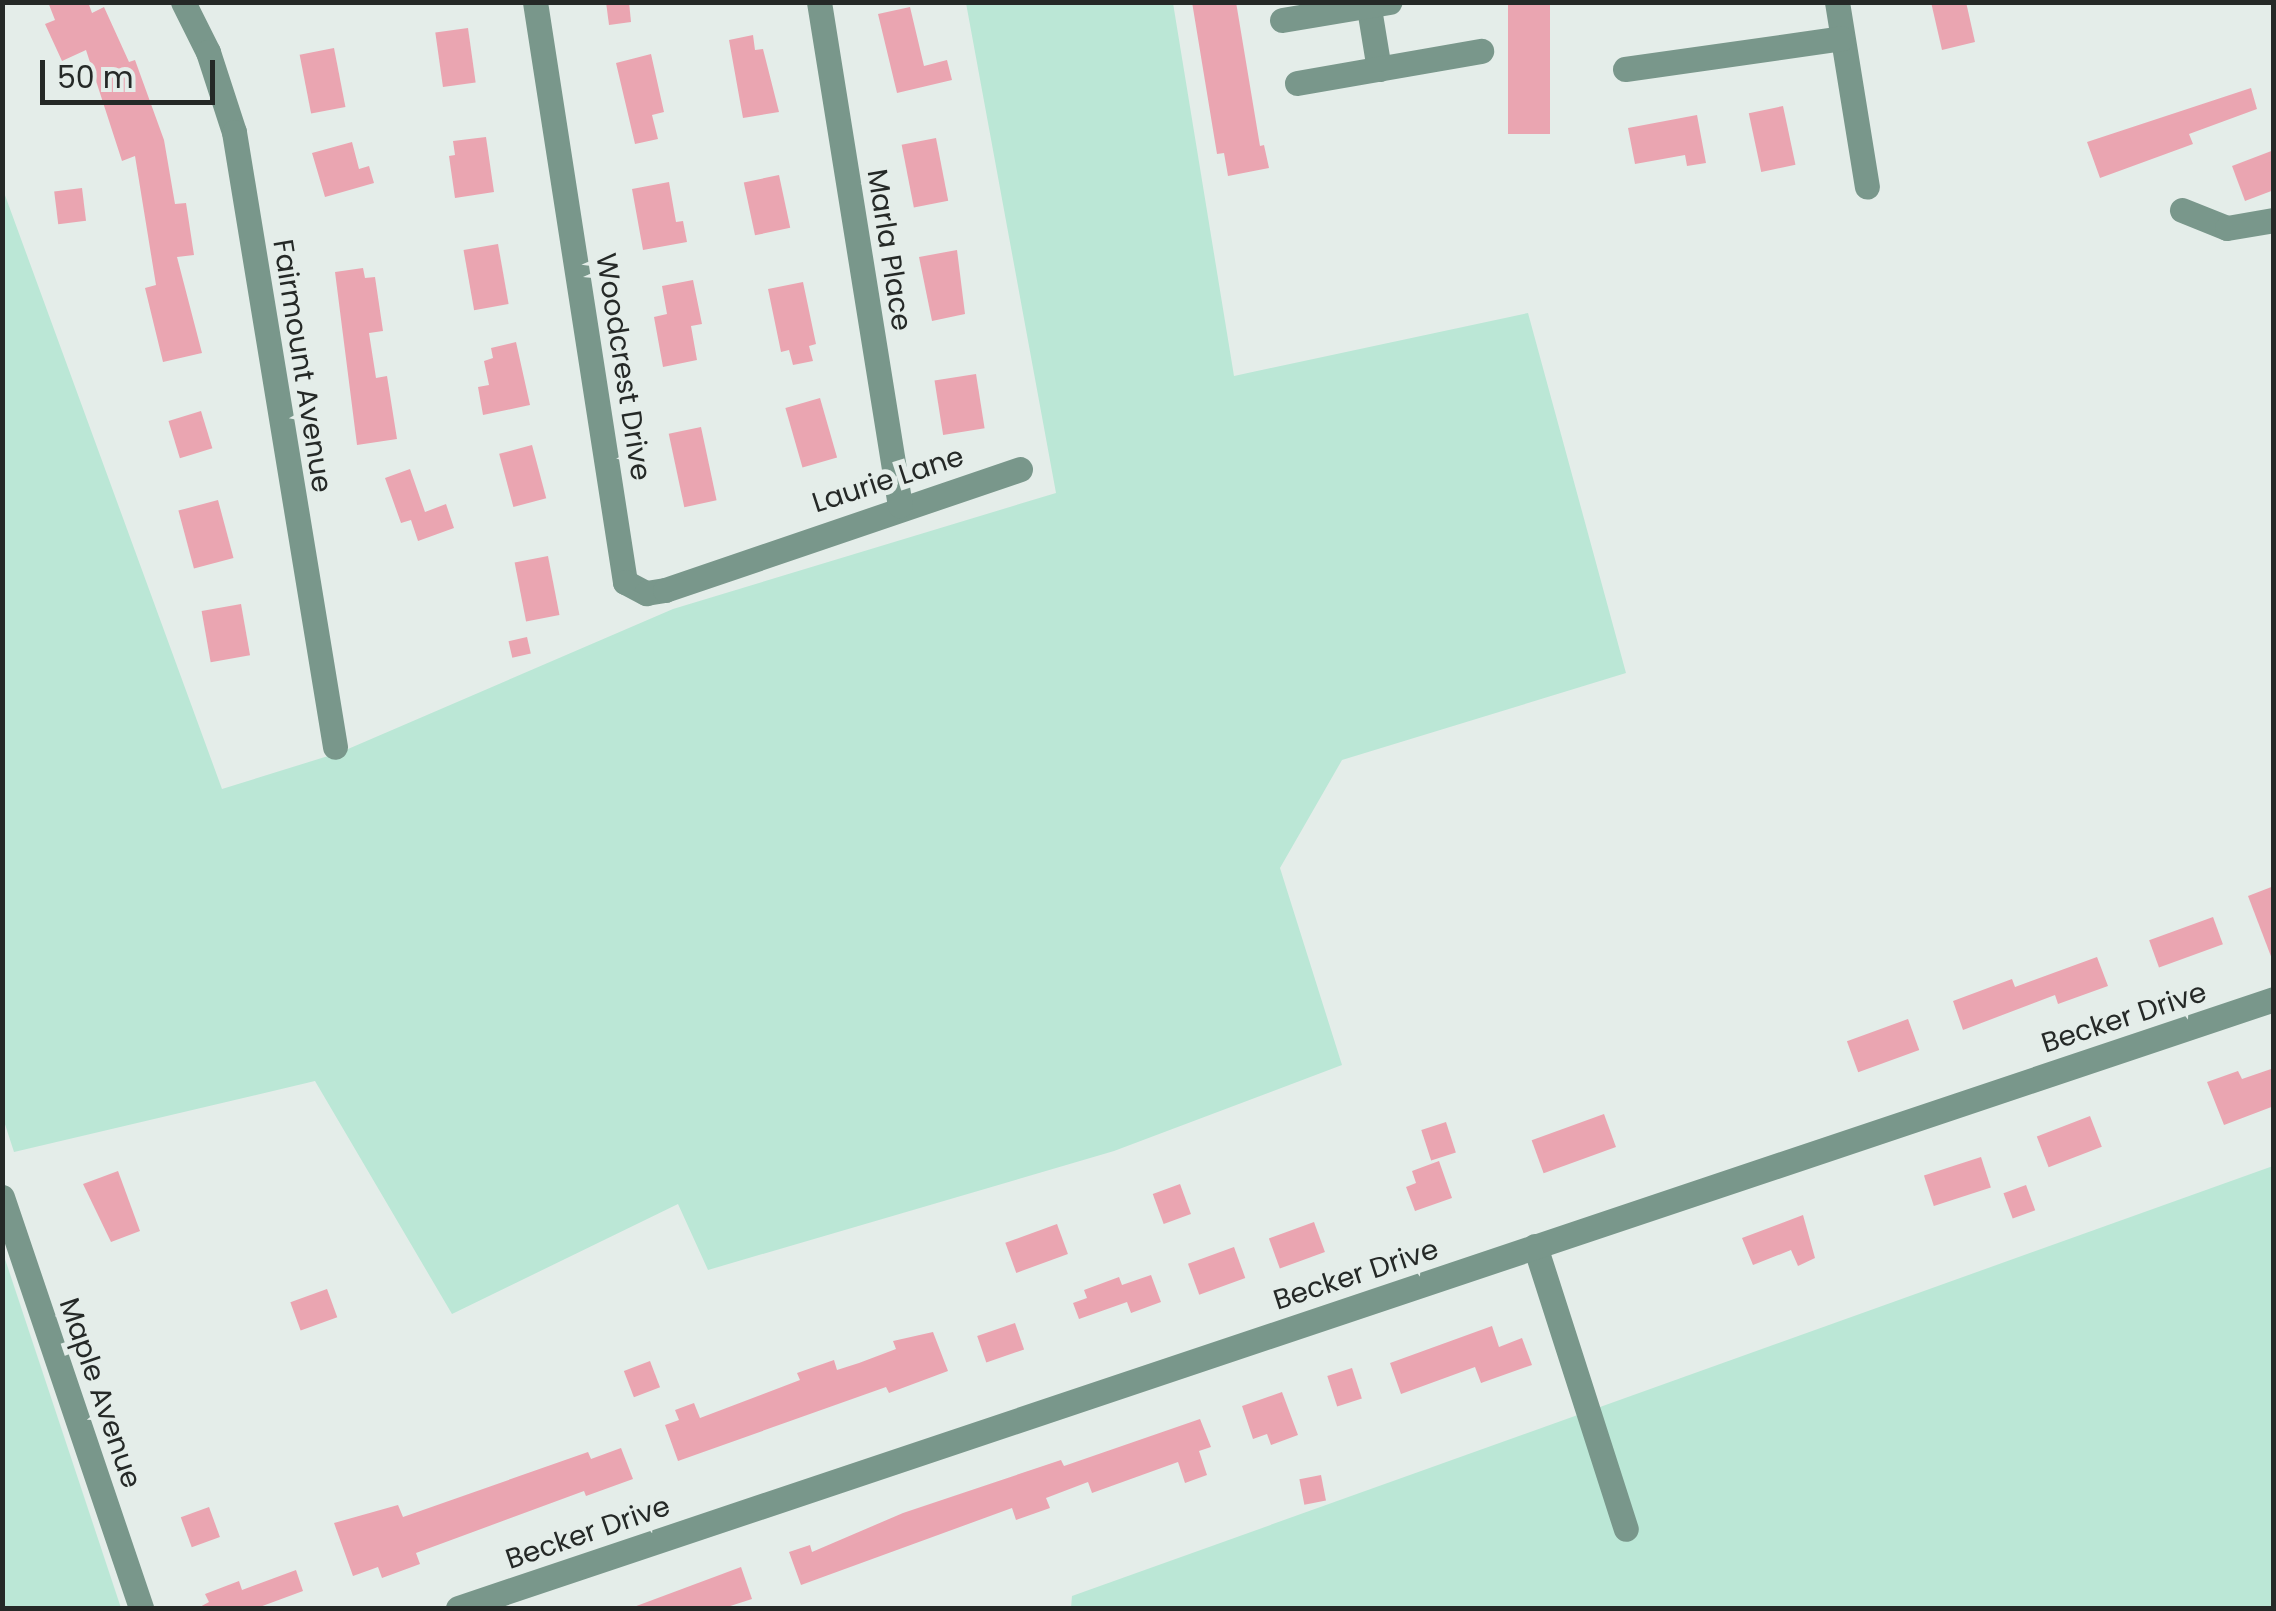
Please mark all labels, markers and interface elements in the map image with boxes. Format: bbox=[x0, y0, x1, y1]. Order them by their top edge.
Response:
scale bar bbox=[45, 40, 220, 102]
text: 50 m bbox=[57, 56, 134, 99]
street label: Marla Place bbox=[860, 167, 918, 333]
street label: Fairmount Avenue bbox=[265, 237, 339, 495]
street label: Woodcrest Drive bbox=[588, 251, 658, 483]
street label: Laurie Lane bbox=[808, 440, 968, 520]
street label: Becker Drive bbox=[2037, 976, 2211, 1060]
street label: Becker Drive bbox=[1269, 1233, 1443, 1317]
street label: Maple Avenue bbox=[52, 1294, 148, 1492]
street label: Becker Drive bbox=[501, 1489, 675, 1577]

